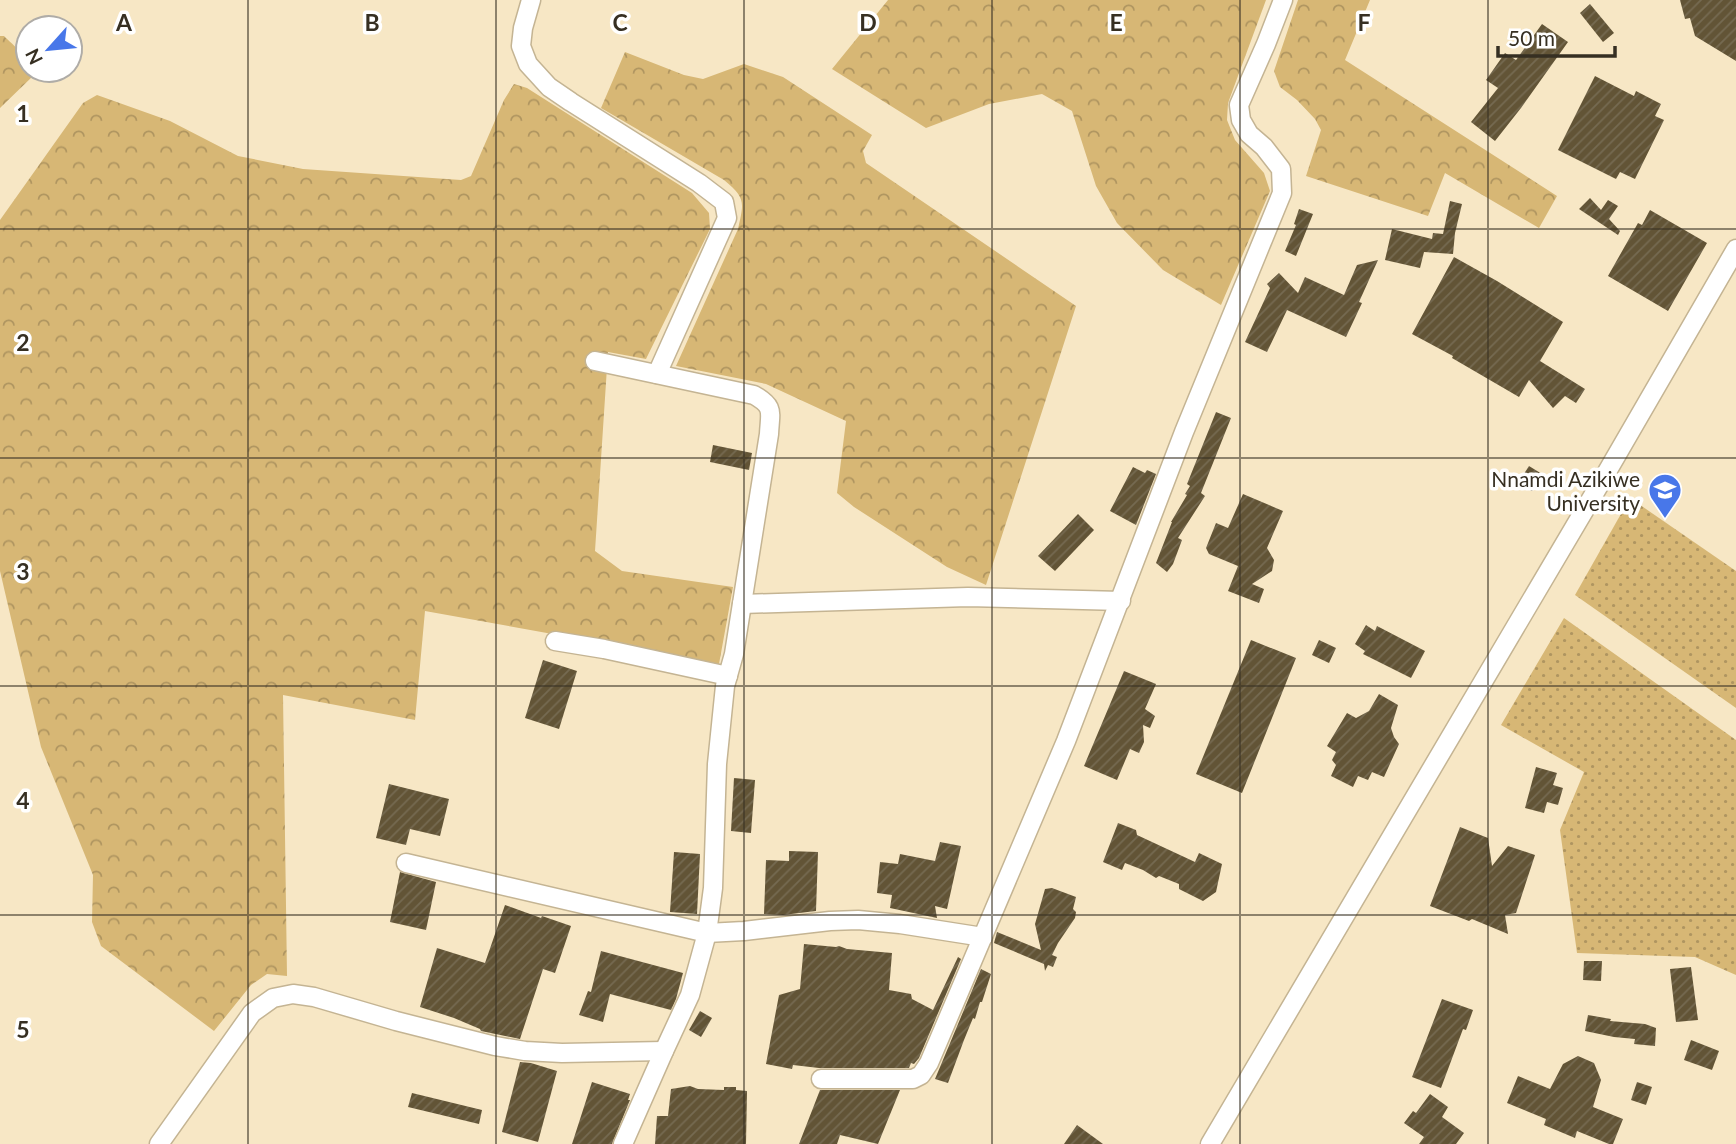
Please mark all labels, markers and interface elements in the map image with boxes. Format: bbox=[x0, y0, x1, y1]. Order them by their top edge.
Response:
text: A bbox=[115, 8, 133, 36]
text: B bbox=[364, 8, 380, 36]
text: C bbox=[612, 8, 628, 36]
text: D bbox=[859, 8, 877, 36]
text: E bbox=[1109, 8, 1123, 36]
text: F bbox=[1357, 8, 1371, 36]
north arrow bbox=[14, 14, 84, 84]
scale bar bbox=[1498, 14, 1615, 58]
text: 50 m bbox=[1508, 25, 1555, 50]
text: N bbox=[20, 45, 47, 69]
text: 1 bbox=[16, 99, 30, 127]
text: 2 bbox=[16, 328, 30, 356]
place label: Nnamdi Azikiwe University bbox=[1491, 466, 1640, 515]
school or university icon: Nnamdi Azikiwe University bbox=[1646, 471, 1684, 520]
text: 3 bbox=[16, 557, 30, 585]
text: 4 bbox=[16, 786, 30, 814]
text: 5 bbox=[16, 1015, 30, 1043]

